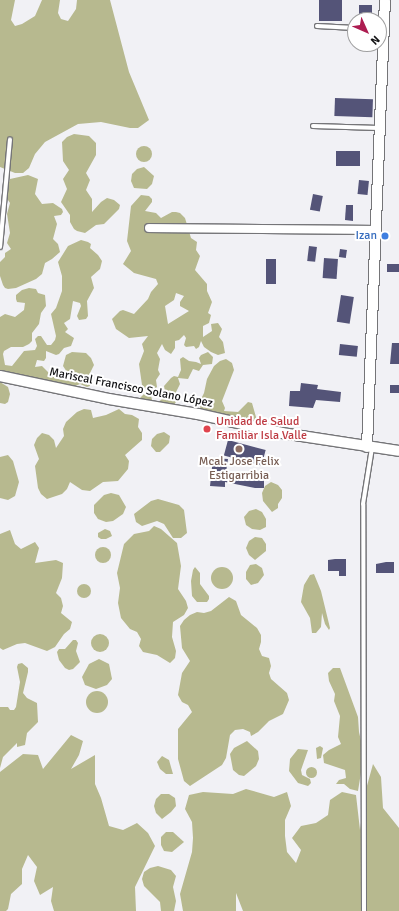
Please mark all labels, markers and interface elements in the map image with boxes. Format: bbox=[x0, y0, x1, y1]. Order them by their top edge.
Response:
north arrow bbox=[347, 12, 387, 52]
text: N bbox=[368, 33, 382, 47]
place label: Izan bbox=[355, 229, 377, 243]
marker: Izan bbox=[380, 231, 390, 241]
street label: Mariscal Francisco Solano López bbox=[48, 365, 214, 411]
place label: Unidad de Salud Familiar Isla Valle bbox=[216, 415, 307, 443]
marker: Unidad de Salud Familiar Isla Valle bbox=[201, 423, 213, 435]
marker: Mcal. Jose Felix Estigarribia bbox=[234, 444, 244, 454]
place label: Mcal. Jose Felix Estigarribia bbox=[199, 455, 279, 483]

